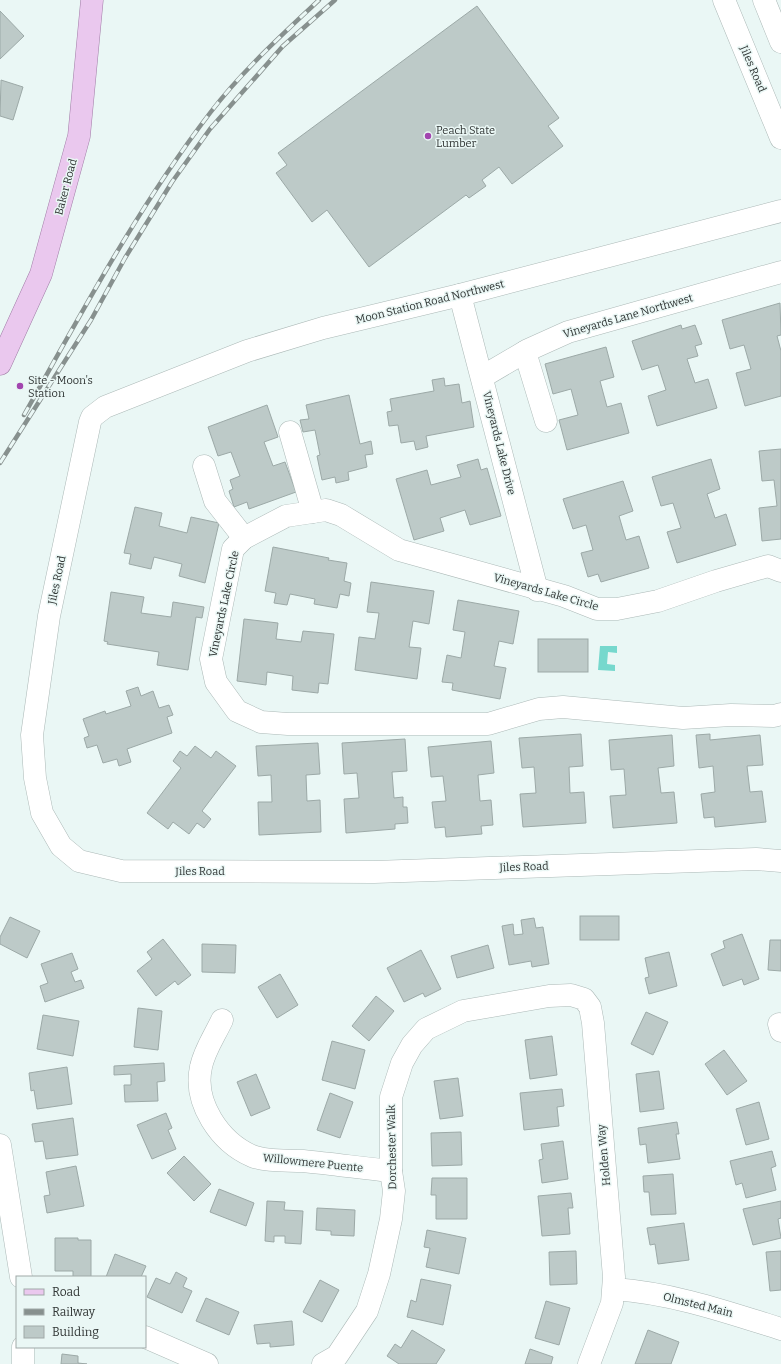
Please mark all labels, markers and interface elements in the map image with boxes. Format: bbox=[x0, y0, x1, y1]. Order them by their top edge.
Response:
street label: Jiles Road bbox=[737, 43, 769, 95]
place label: Peach State Lumber bbox=[436, 124, 495, 150]
marker: Peach State Lumber bbox=[423, 131, 433, 141]
street label: Baker Road bbox=[52, 157, 80, 217]
street label: Moon Station Road Northwest bbox=[354, 277, 506, 327]
street label: Vineyards Lane Northwest bbox=[562, 291, 694, 341]
place label: Site - Moon's Station bbox=[28, 374, 93, 400]
marker: Site - Moon's Station bbox=[15, 381, 25, 391]
street label: Vineyards Lake Drive bbox=[480, 390, 518, 496]
street label: Vineyards Lake Circle bbox=[206, 550, 242, 658]
street label: Jiles Road bbox=[45, 554, 69, 607]
street label: Vineyards Lake Circle bbox=[492, 571, 600, 613]
street label: Jiles Road bbox=[498, 860, 549, 874]
street label: Jiles Road bbox=[174, 865, 225, 878]
street label: Dorchester Walk bbox=[385, 1104, 399, 1190]
street label: Holden Way bbox=[595, 1124, 613, 1186]
street label: Willowmere Puente bbox=[262, 1151, 364, 1175]
legend bbox=[16, 1276, 146, 1348]
text: Road bbox=[52, 1285, 80, 1299]
street label: Olmsted Main bbox=[662, 1290, 734, 1320]
text: Railway bbox=[52, 1305, 96, 1319]
text: Building bbox=[52, 1325, 99, 1339]

